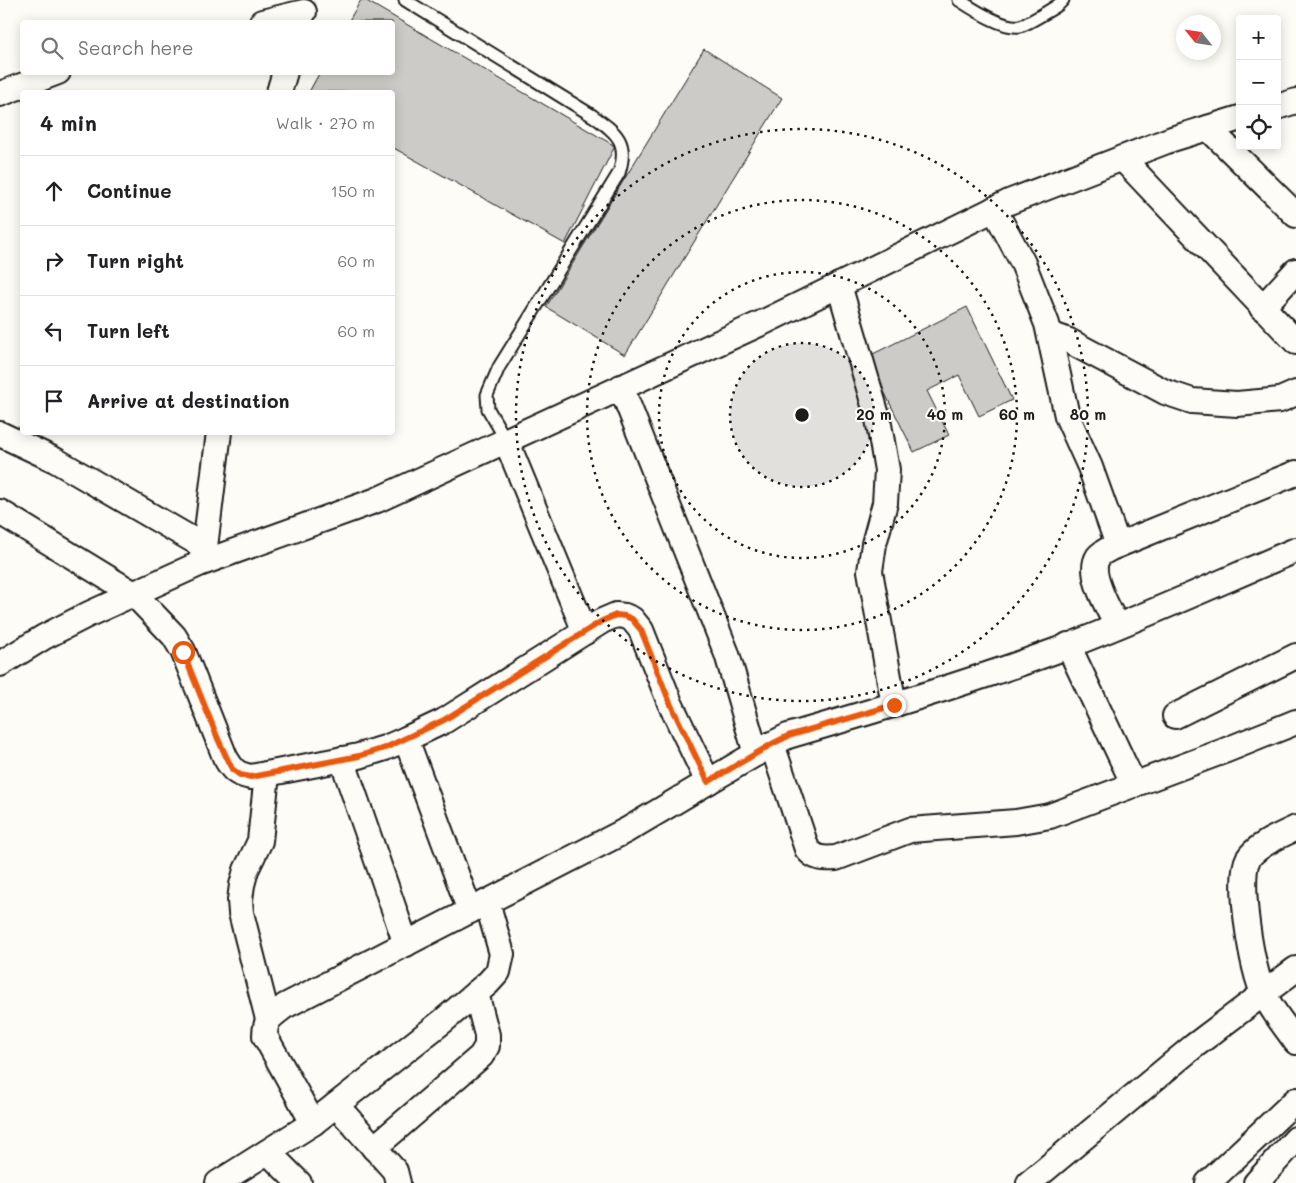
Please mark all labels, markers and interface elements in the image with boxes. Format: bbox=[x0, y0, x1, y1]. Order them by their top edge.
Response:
north arrow bbox=[1176, 15, 1221, 60]
map controls bbox=[1236, 15, 1281, 150]
button: + bbox=[1236, 15, 1281, 60]
search box bbox=[20, 20, 395, 75]
icon: search bbox=[38, 34, 66, 62]
text: Search here bbox=[78, 35, 194, 60]
button: − bbox=[1236, 60, 1281, 105]
button: locate bbox=[1236, 105, 1281, 150]
text: 4 min bbox=[40, 109, 97, 136]
text: Walk · 270 m bbox=[276, 112, 375, 133]
icon: ahead bbox=[40, 177, 68, 205]
text: Continue bbox=[87, 178, 172, 203]
text: 150 m bbox=[331, 180, 375, 201]
icon: right bbox=[40, 247, 68, 275]
text: Turn right bbox=[87, 248, 184, 273]
text: 60 m bbox=[338, 250, 375, 271]
icon: left bbox=[40, 317, 68, 345]
text: Turn left bbox=[87, 318, 170, 343]
text: 60 m bbox=[338, 320, 375, 341]
icon: arrive bbox=[40, 387, 68, 415]
text: Arrive at destination bbox=[87, 388, 290, 413]
text: 20 m bbox=[856, 404, 892, 424]
text: 40 m bbox=[927, 404, 963, 424]
text: 60 m bbox=[999, 404, 1035, 424]
text: 80 m bbox=[1070, 404, 1106, 424]
centre of rings bbox=[793, 406, 811, 424]
route start bbox=[172, 641, 195, 664]
route end bbox=[883, 694, 906, 717]

